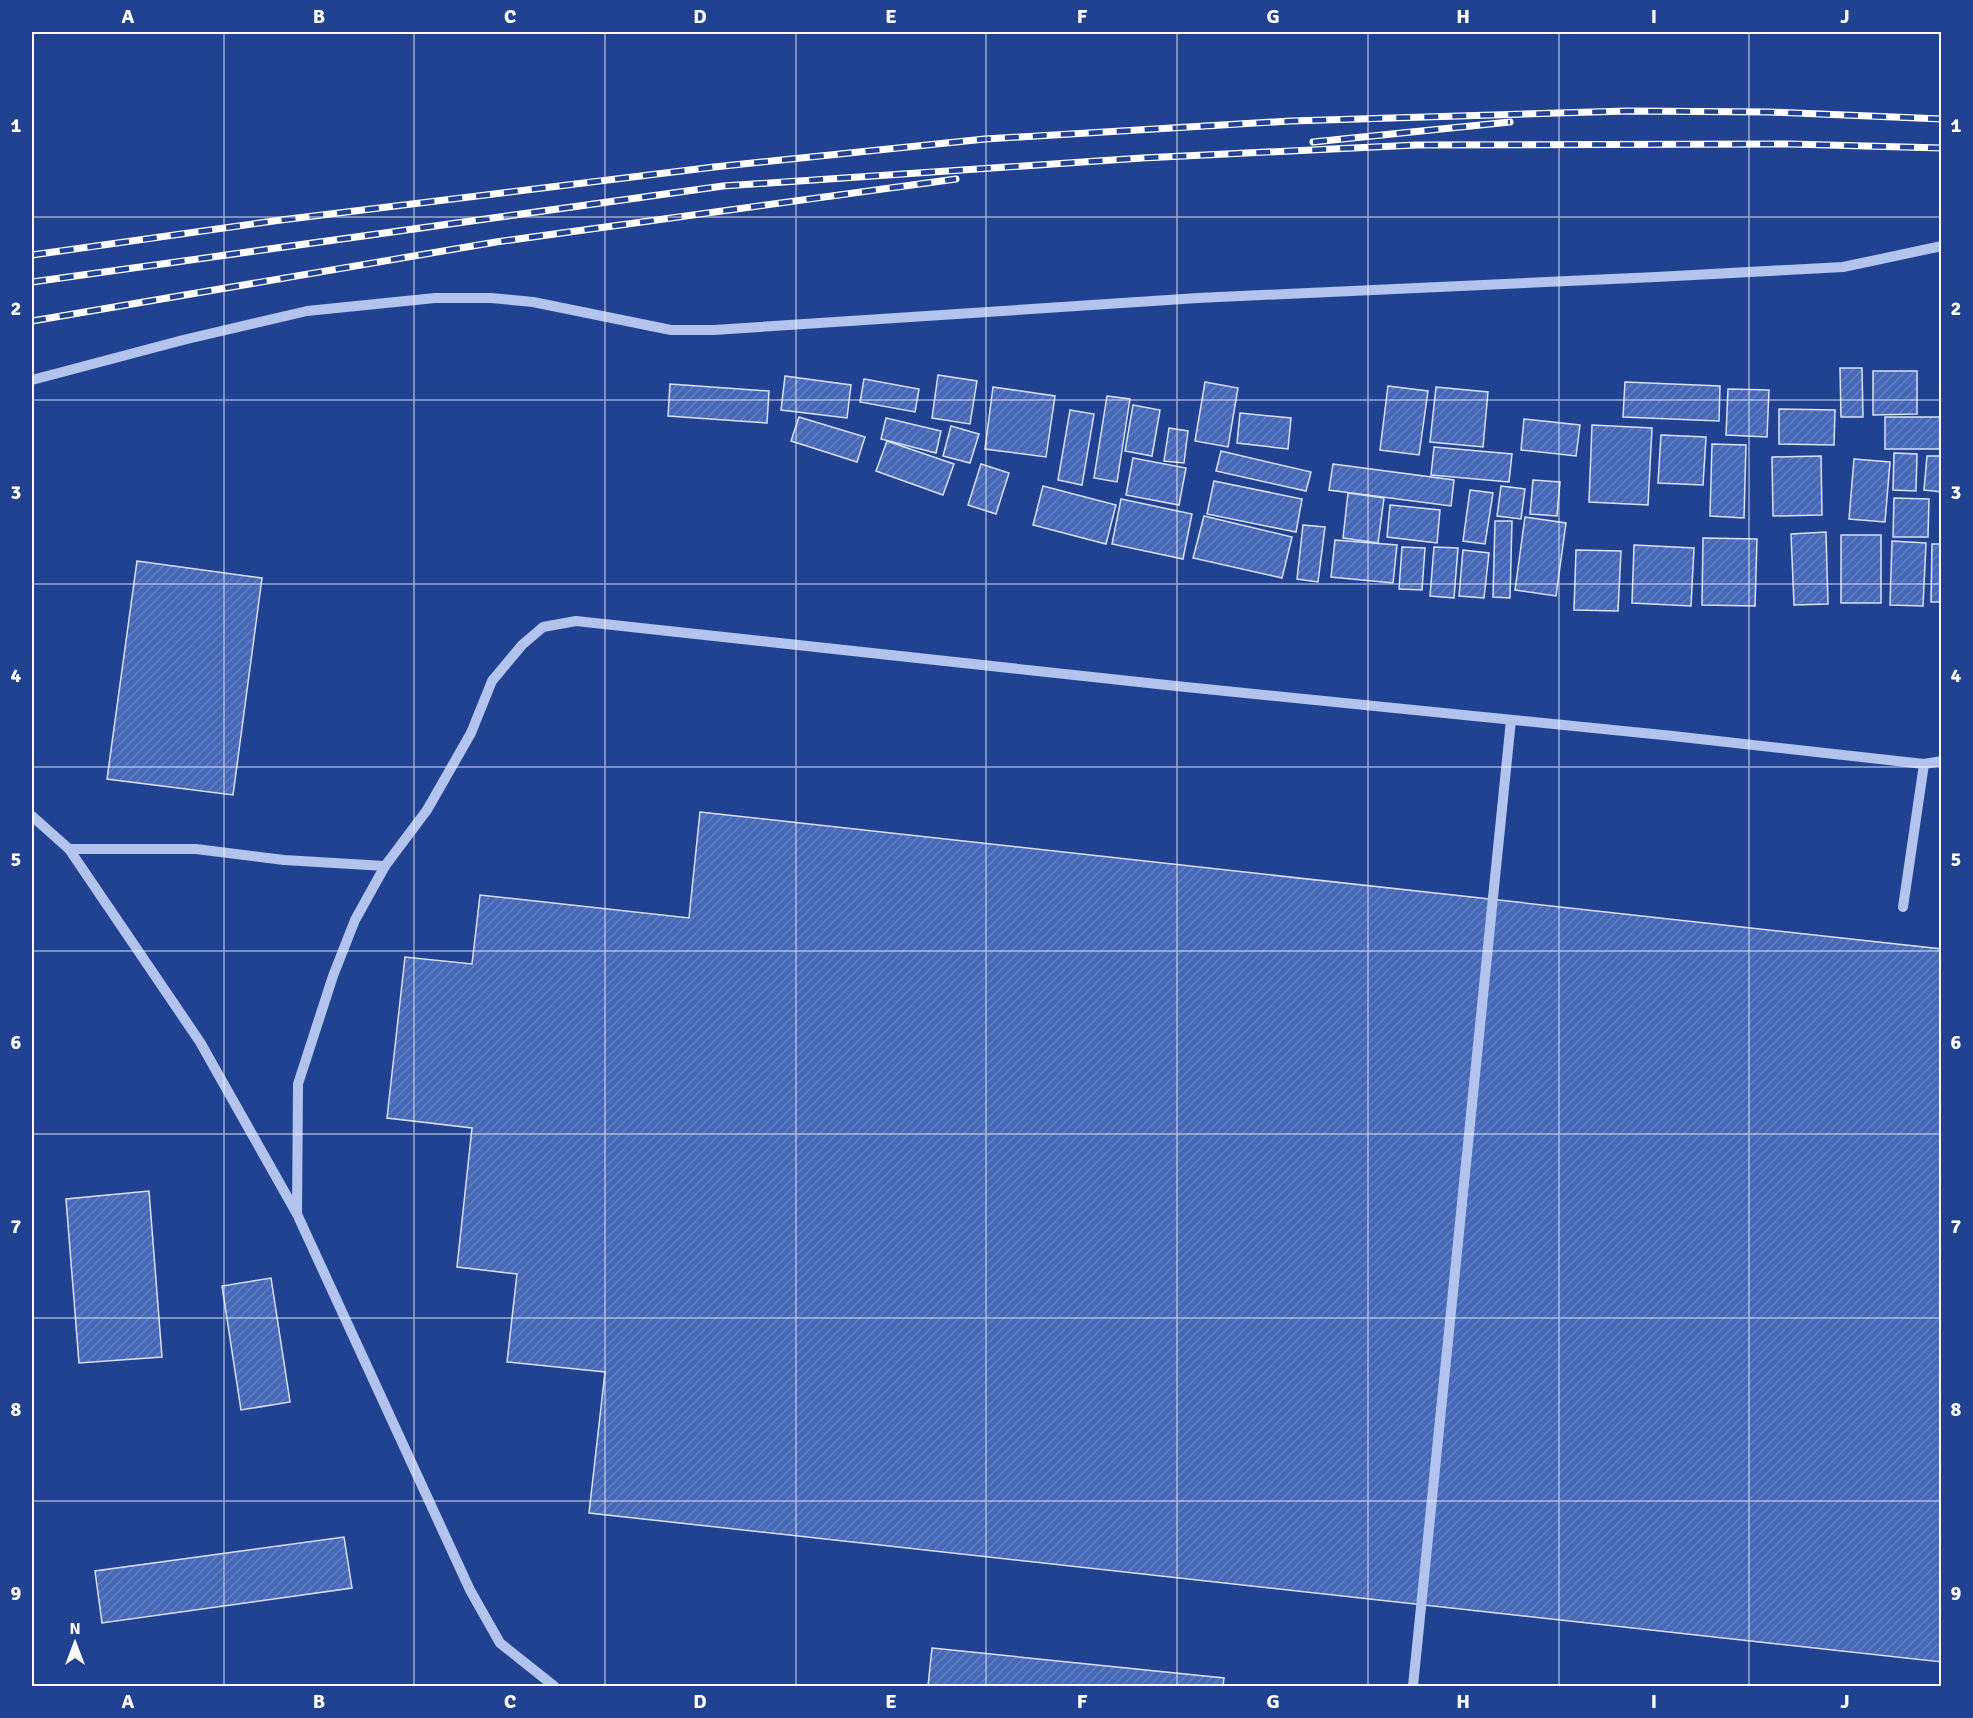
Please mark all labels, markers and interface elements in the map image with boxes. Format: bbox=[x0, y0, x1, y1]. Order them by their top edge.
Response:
text: A bbox=[122, 4, 135, 29]
text: B bbox=[313, 4, 325, 29]
text: C bbox=[504, 4, 516, 29]
text: D bbox=[693, 4, 707, 29]
text: E bbox=[885, 4, 897, 29]
text: F bbox=[1077, 4, 1088, 29]
text: G bbox=[1266, 4, 1280, 29]
text: H bbox=[1456, 4, 1470, 29]
text: I bbox=[1651, 4, 1657, 29]
text: J bbox=[1840, 4, 1850, 29]
text: 1 bbox=[11, 113, 22, 138]
text: 1 bbox=[1951, 113, 1962, 138]
text: 2 bbox=[11, 296, 21, 321]
text: 2 bbox=[1951, 296, 1961, 321]
text: 3 bbox=[11, 480, 21, 505]
text: 3 bbox=[1951, 480, 1961, 505]
text: 4 bbox=[11, 663, 22, 688]
text: 4 bbox=[1951, 663, 1962, 688]
text: 5 bbox=[11, 847, 21, 872]
text: 5 bbox=[1951, 847, 1961, 872]
text: 6 bbox=[11, 1030, 22, 1055]
text: 6 bbox=[1951, 1030, 1962, 1055]
text: 7 bbox=[11, 1214, 22, 1239]
text: 7 bbox=[1951, 1214, 1962, 1239]
text: 8 bbox=[11, 1397, 22, 1422]
text: 8 bbox=[1951, 1397, 1962, 1422]
text: 9 bbox=[11, 1581, 22, 1606]
text: 9 bbox=[1951, 1581, 1962, 1606]
north arrow bbox=[45, 1613, 105, 1673]
text: N bbox=[69, 1619, 81, 1639]
text: A bbox=[122, 1689, 135, 1714]
text: B bbox=[313, 1689, 325, 1714]
text: C bbox=[504, 1689, 516, 1714]
text: D bbox=[693, 1689, 707, 1714]
text: E bbox=[885, 1689, 897, 1714]
text: F bbox=[1077, 1689, 1088, 1714]
text: G bbox=[1266, 1689, 1280, 1714]
text: H bbox=[1456, 1689, 1470, 1714]
text: I bbox=[1651, 1689, 1657, 1714]
text: J bbox=[1840, 1689, 1850, 1714]

